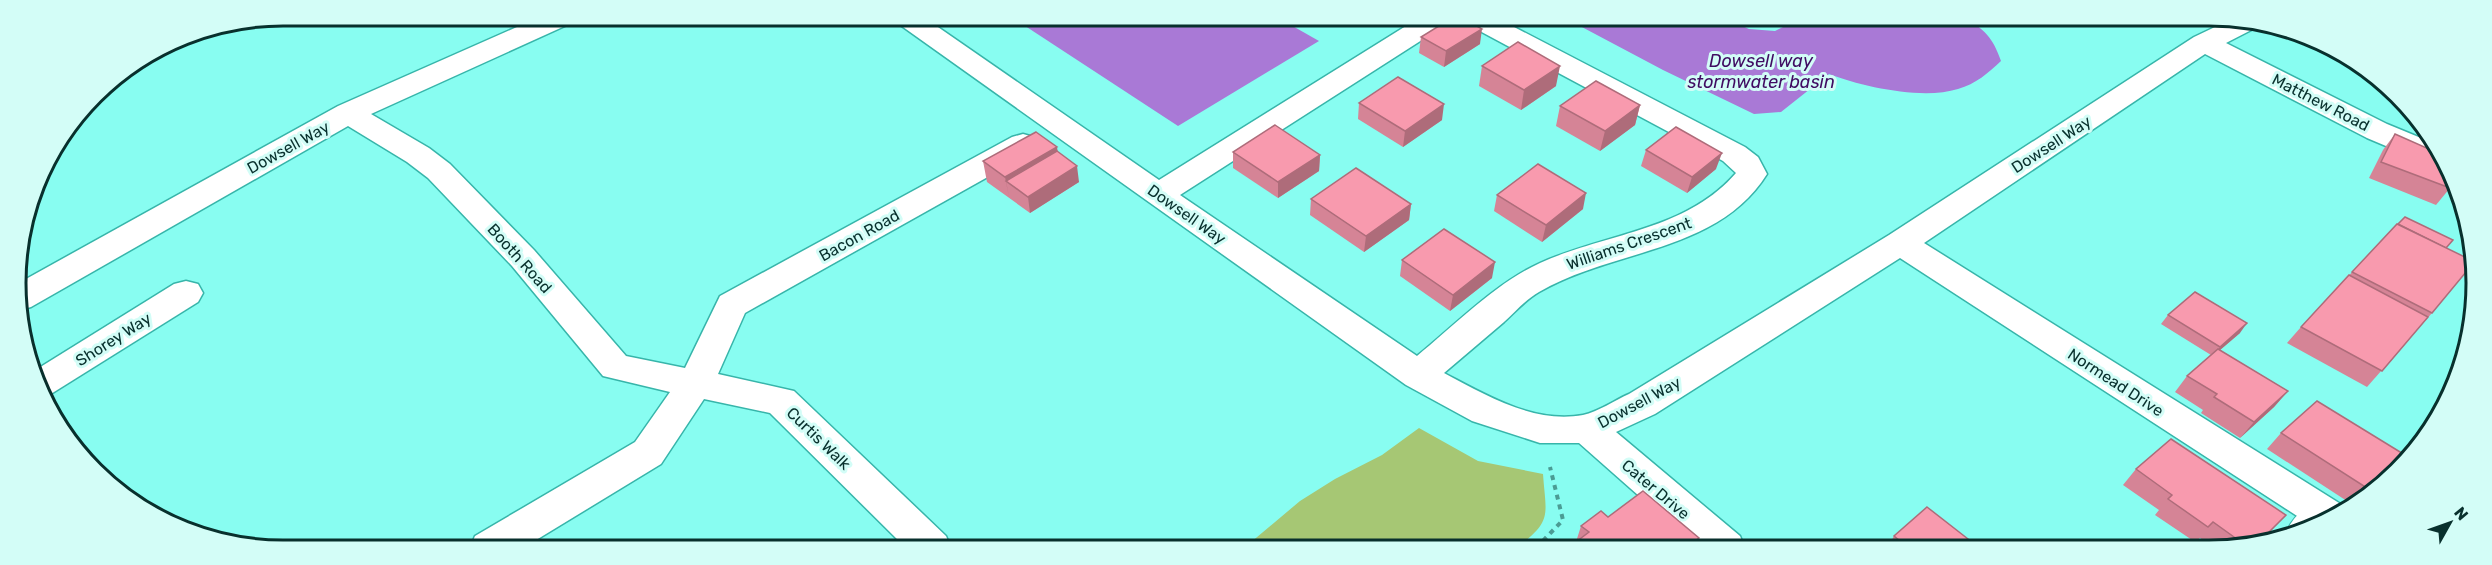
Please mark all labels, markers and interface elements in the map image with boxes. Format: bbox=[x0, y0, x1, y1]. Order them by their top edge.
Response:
water label: Dowsell way stormwater basin bbox=[1687, 50, 1835, 93]
street label: Matthew Road bbox=[2269, 70, 2373, 135]
street label: Dowsell Way bbox=[2008, 112, 2095, 177]
street label: Dowsell Way bbox=[244, 117, 333, 178]
street label: Dowsell Way bbox=[1144, 180, 1230, 248]
street label: Bacon Road bbox=[816, 206, 903, 265]
street label: Williams Crescent bbox=[1564, 213, 1694, 274]
street label: Booth Road bbox=[484, 220, 556, 297]
street label: Shorey Way bbox=[72, 309, 155, 370]
street label: Normead Drive bbox=[2064, 344, 2167, 420]
street label: Dowsell Way bbox=[1595, 373, 1684, 432]
street label: Curtis Walk bbox=[783, 403, 855, 474]
street label: Cater Drive bbox=[1618, 456, 1694, 523]
north arrow bbox=[2420, 493, 2480, 553]
text: N bbox=[2450, 503, 2472, 524]

